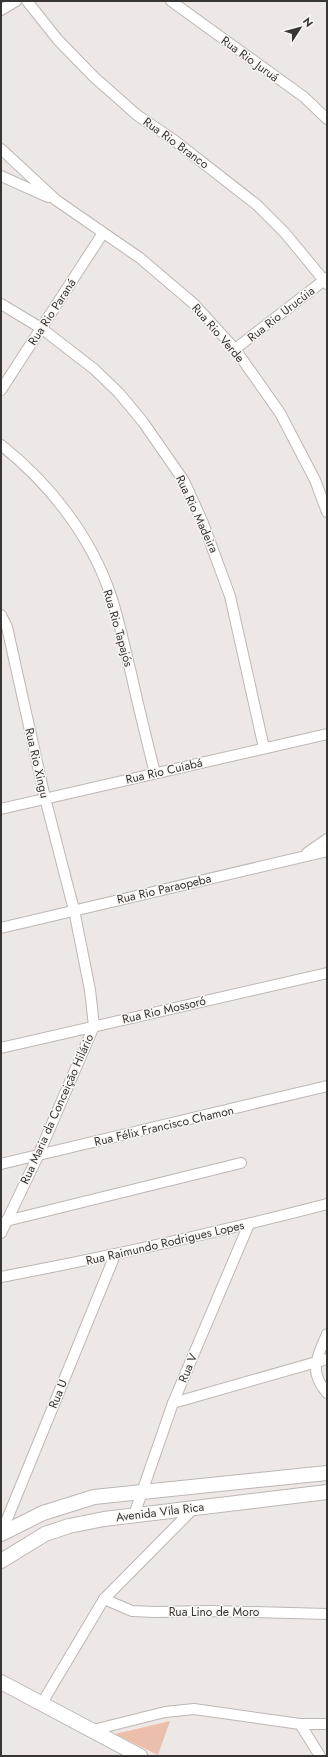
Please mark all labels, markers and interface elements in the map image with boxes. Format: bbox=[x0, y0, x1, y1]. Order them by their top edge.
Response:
north arrow bbox=[280, 8, 320, 48]
text: N bbox=[299, 14, 317, 30]
street label: Rua Rio Juruá bbox=[217, 32, 283, 86]
street label: Rua Rio Branco bbox=[139, 113, 213, 173]
street label: Rua Rio Paraná bbox=[24, 275, 80, 349]
street label: Rua Rio Urucúia bbox=[243, 282, 319, 346]
street label: Rua Rio Verde bbox=[187, 300, 249, 366]
street label: Rua Rio Madeira bbox=[171, 472, 223, 556]
street label: Rua Rio Tapajós bbox=[98, 587, 138, 669]
street label: Rua Rio Xingu bbox=[20, 726, 54, 800]
street label: Rua Rio Cuiabá bbox=[124, 753, 204, 789]
street label: Rua Rio Paraopeba bbox=[115, 869, 213, 909]
street label: Rua Rio Mossoró bbox=[120, 992, 208, 1028]
street label: Rua Maria da Conceição Hilário bbox=[16, 1031, 98, 1187]
street label: Rua Félix Francisco Chamon bbox=[92, 1101, 236, 1151]
street label: Rua Raimundo Rodrigues Lopes bbox=[84, 1216, 246, 1270]
street label: Rua V bbox=[174, 1350, 202, 1385]
street label: Rua U bbox=[44, 1377, 72, 1411]
street label: Avenida Vila Rica bbox=[115, 1498, 205, 1526]
street label: Rua Lino de Moro bbox=[169, 1603, 260, 1621]

